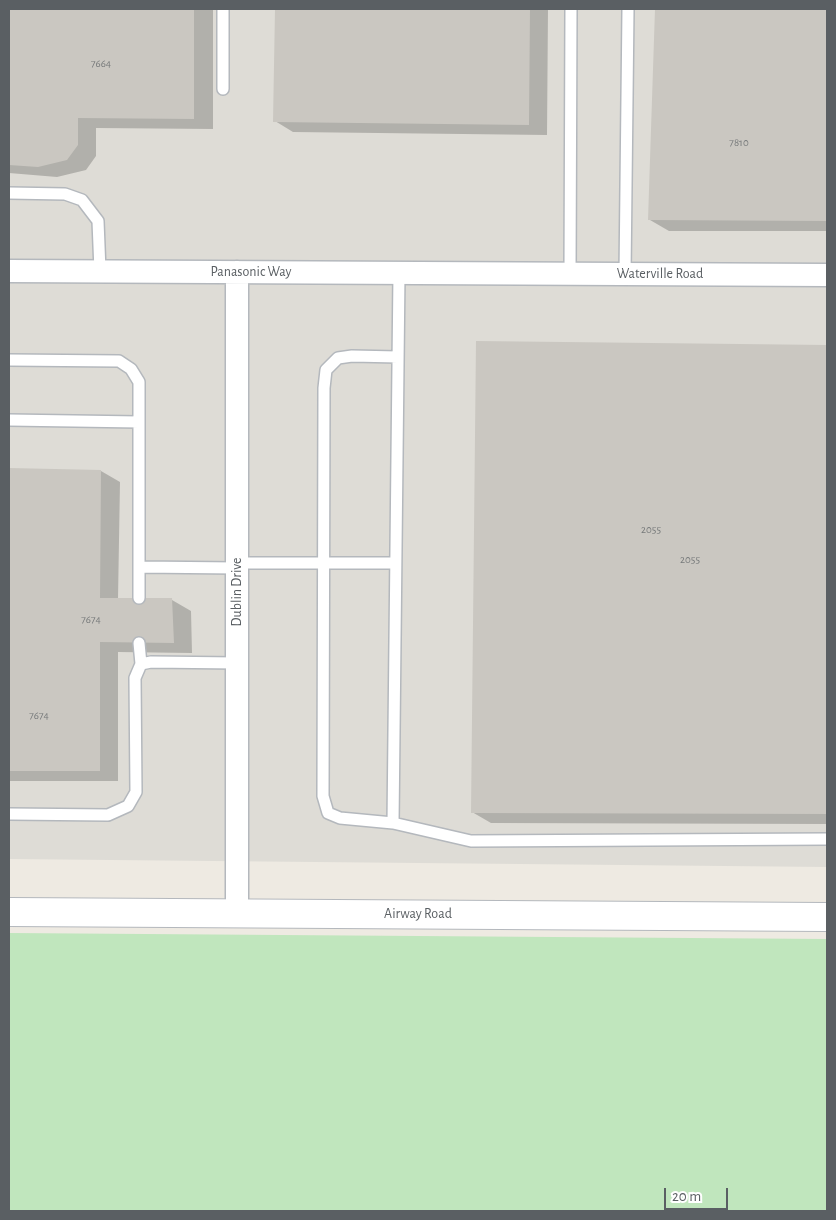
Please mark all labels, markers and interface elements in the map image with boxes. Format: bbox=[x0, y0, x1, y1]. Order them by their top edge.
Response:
house number: 7664 bbox=[91, 57, 111, 71]
house number: 7810 bbox=[729, 136, 749, 150]
street label: Panasonic Way bbox=[210, 264, 292, 280]
street label: Waterville Road bbox=[617, 266, 703, 282]
house number: 2055 bbox=[641, 523, 661, 537]
house number: 2055 bbox=[680, 553, 700, 567]
street label: Dublin Drive bbox=[229, 558, 245, 626]
house number: 7674 bbox=[81, 613, 101, 627]
house number: 7674 bbox=[29, 709, 49, 723]
street label: Airway Road bbox=[384, 906, 452, 922]
scale bar bbox=[666, 1178, 730, 1210]
text: 20 m bbox=[672, 1189, 701, 1204]

